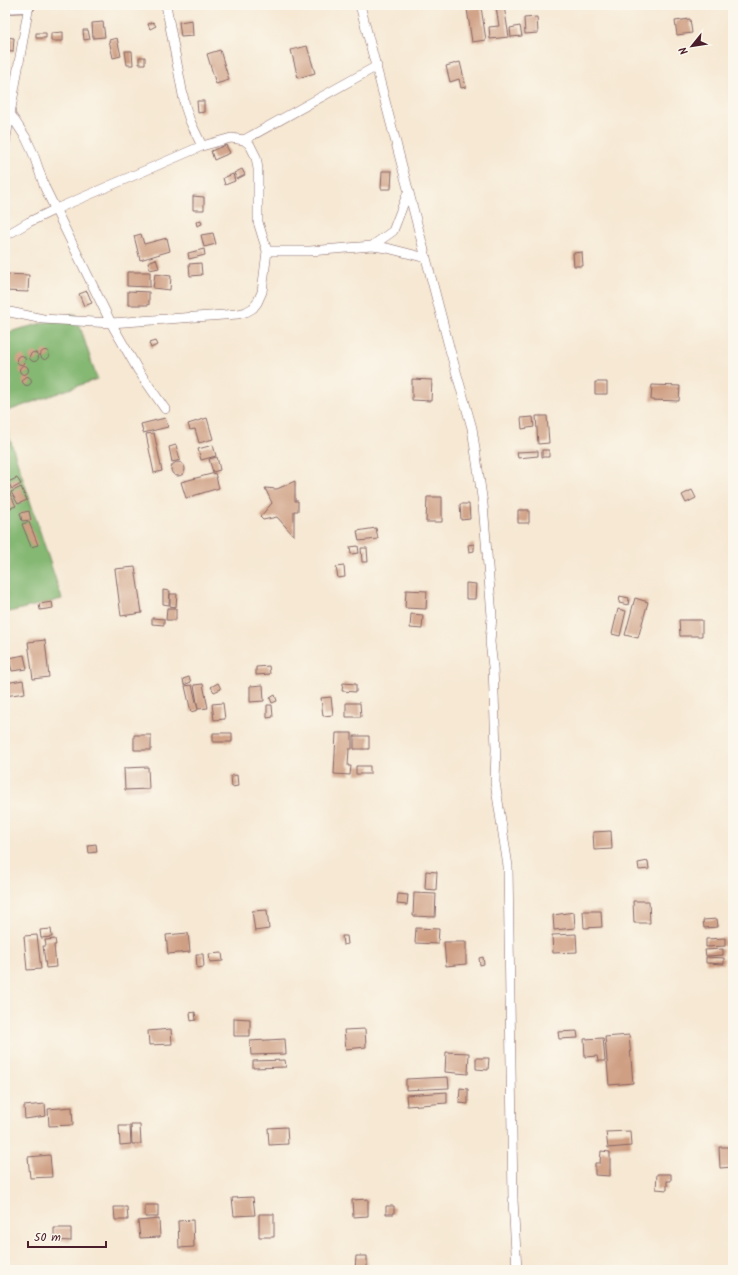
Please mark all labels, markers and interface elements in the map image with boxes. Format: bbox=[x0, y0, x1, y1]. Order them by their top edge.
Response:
north arrow bbox=[672, 26, 712, 66]
text: N bbox=[675, 43, 694, 58]
scale bar bbox=[28, 1223, 106, 1249]
text: 50 m bbox=[34, 1228, 61, 1247]

